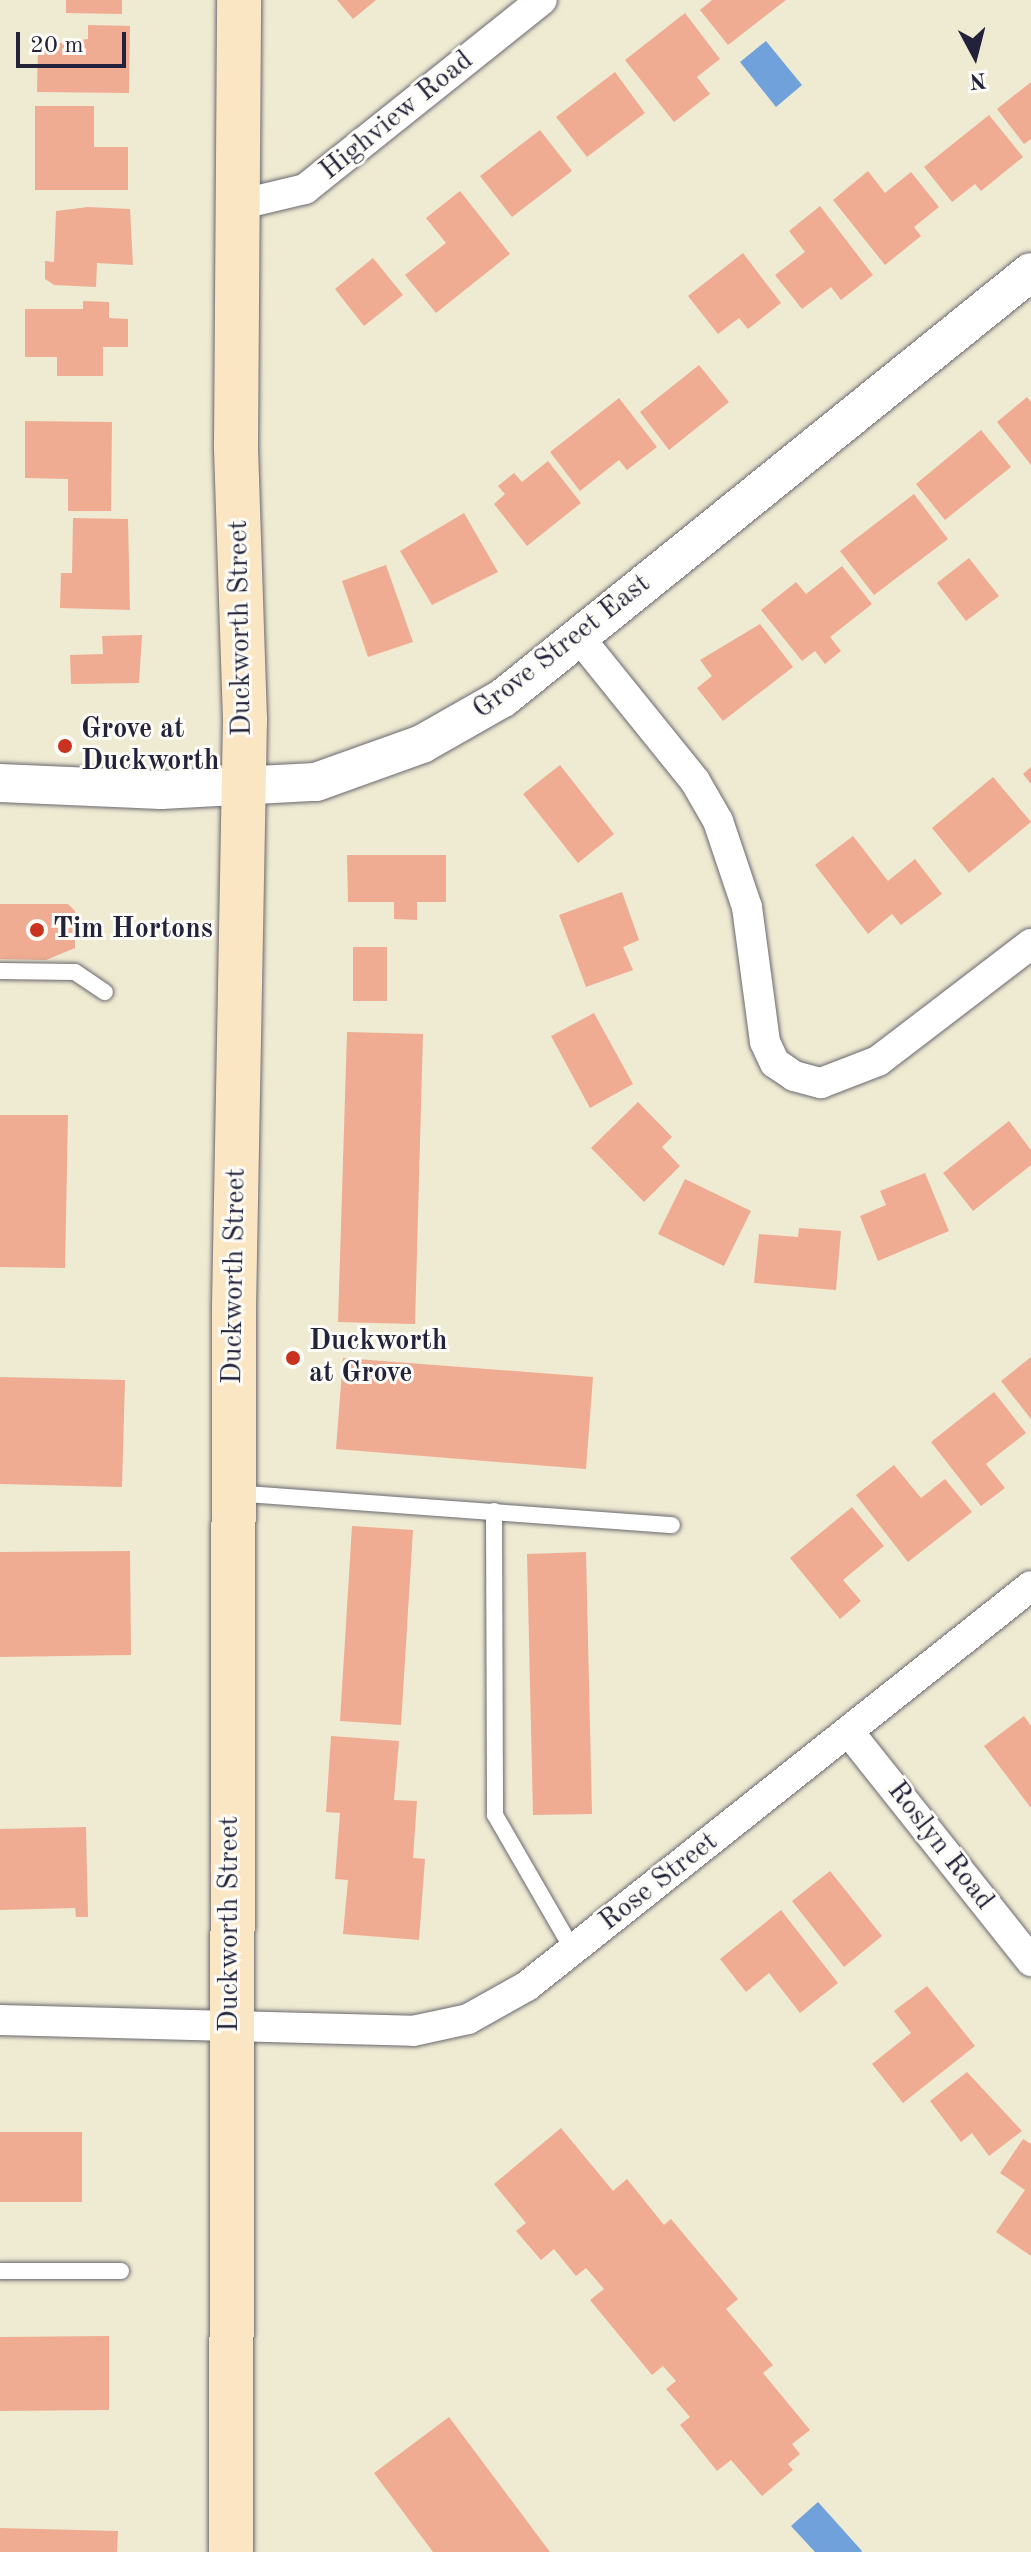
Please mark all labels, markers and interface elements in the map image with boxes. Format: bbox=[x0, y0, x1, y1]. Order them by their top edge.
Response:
scale bar bbox=[20, 16, 130, 66]
north arrow bbox=[935, 16, 1015, 96]
text: 20 m bbox=[30, 34, 84, 58]
street label: Highview Road bbox=[314, 44, 480, 188]
text: N bbox=[968, 68, 988, 92]
street label: Duckworth Street bbox=[222, 520, 260, 736]
street label: Grove Street East bbox=[467, 567, 657, 727]
place label: Grove at Duckworth bbox=[81, 713, 219, 779]
marker: Grove at Duckworth bbox=[56, 737, 74, 755]
place label: Tim Hortons bbox=[53, 913, 213, 947]
marker: Tim Hortons bbox=[28, 921, 46, 939]
street label: Duckworth Street bbox=[216, 1168, 254, 1384]
place label: Duckworth at Grove bbox=[309, 1325, 447, 1391]
marker: Duckworth at Grove bbox=[284, 1349, 302, 1367]
street label: Roslyn Road bbox=[879, 1775, 1001, 1917]
street label: Duckworth Street bbox=[213, 1816, 247, 2032]
street label: Rose Street bbox=[593, 1825, 725, 1939]

